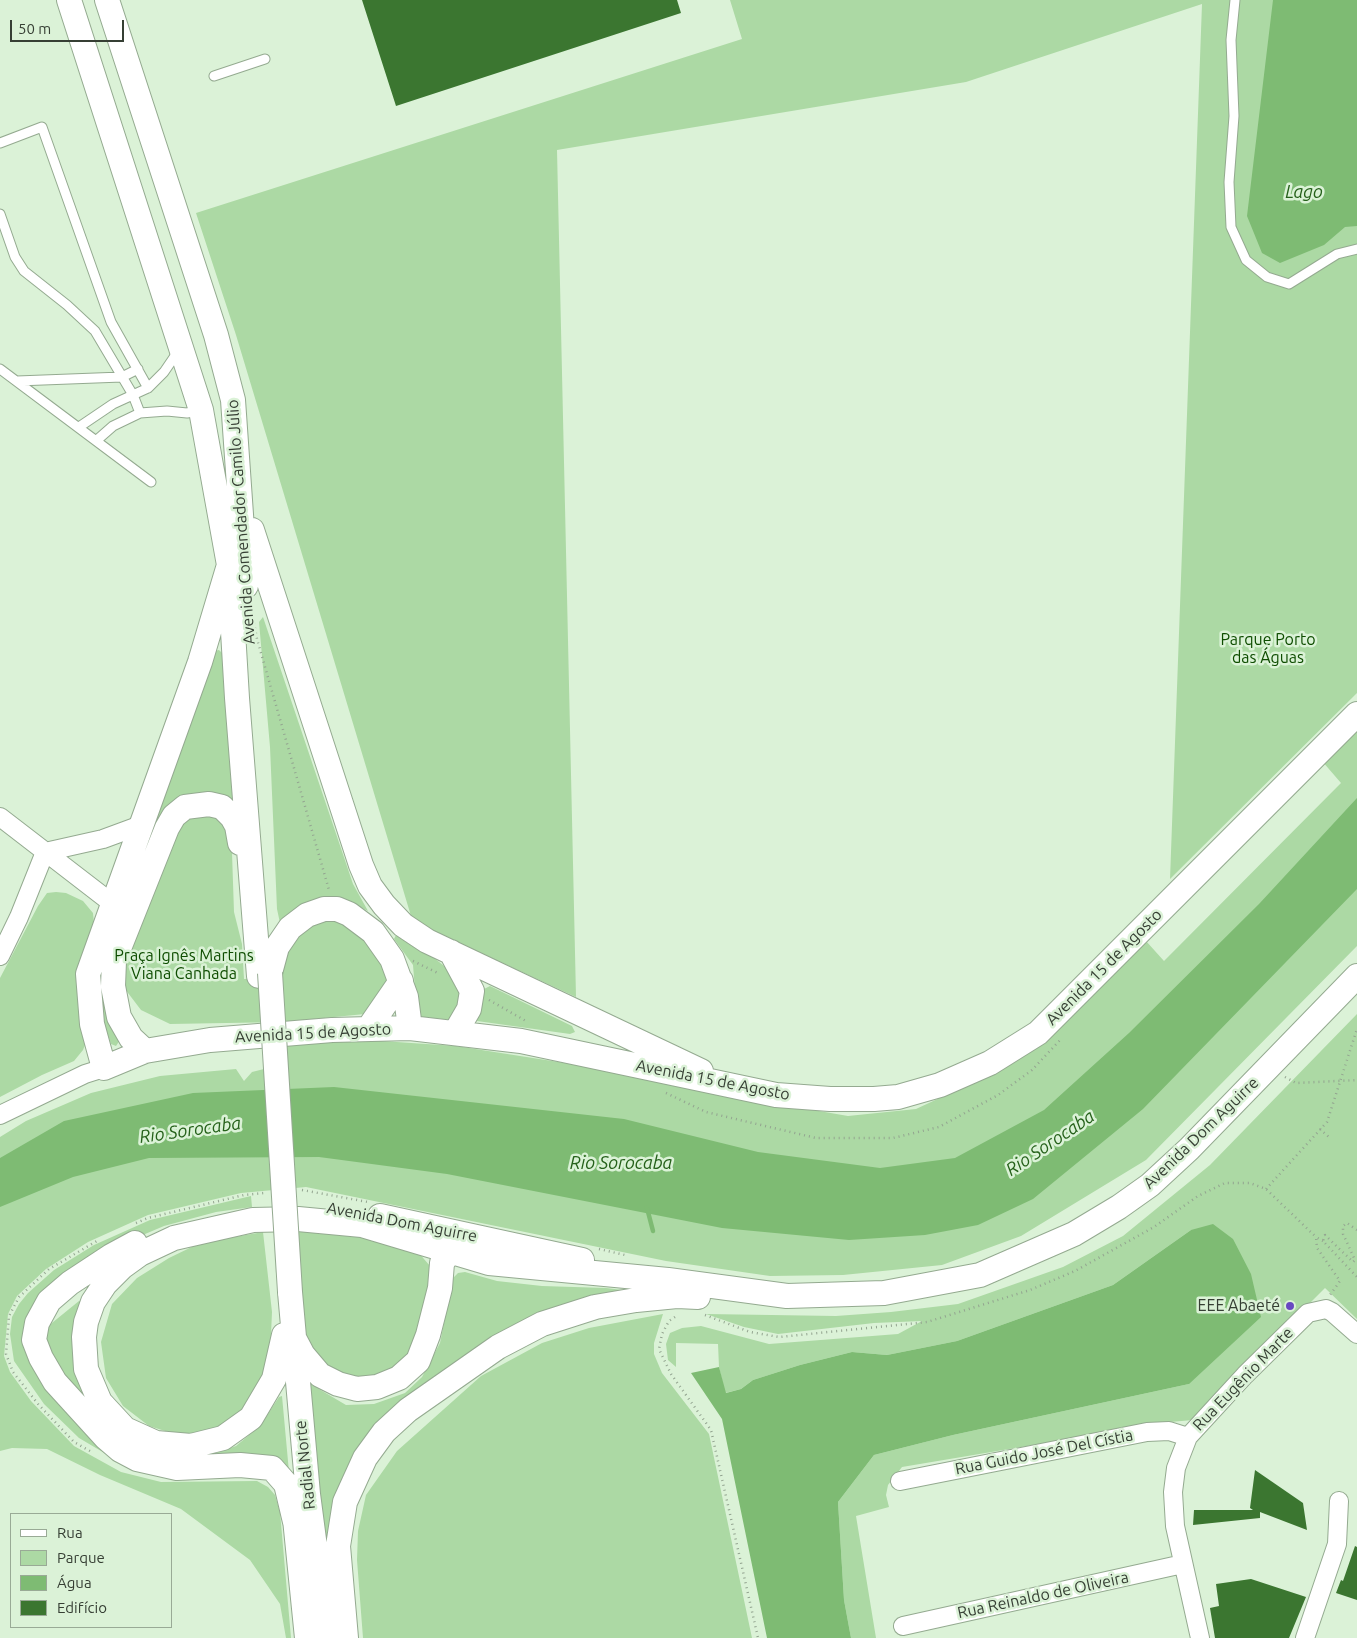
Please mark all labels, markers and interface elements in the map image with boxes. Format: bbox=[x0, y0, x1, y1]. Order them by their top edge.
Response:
scale bar bbox=[12, 10, 126, 42]
text: 50 m bbox=[18, 20, 51, 37]
water label: Lago bbox=[1285, 181, 1323, 203]
street label: Avenida Comendador Camilo Júlio bbox=[223, 399, 259, 645]
park label: Parque Porto das Águas bbox=[1220, 630, 1316, 668]
street label: Avenida 15 de Agosto bbox=[1042, 905, 1166, 1029]
park label: Praça Ignês Martins Viana Canhada bbox=[114, 946, 254, 984]
street label: Avenida 15 de Agosto bbox=[235, 1019, 391, 1047]
street label: Avenida 15 de Agosto bbox=[635, 1056, 791, 1104]
street label: Avenida Dom Aguirre bbox=[1139, 1073, 1263, 1193]
water label: Rio Sorocaba bbox=[1002, 1105, 1098, 1181]
water label: Rio Sorocaba bbox=[138, 1112, 242, 1148]
water label: Rio Sorocaba bbox=[570, 1152, 672, 1174]
street label: Avenida Dom Aguirre bbox=[325, 1198, 479, 1246]
place label: EEE Abaeté bbox=[1198, 1296, 1280, 1316]
marker: EEE Abaeté bbox=[1284, 1300, 1296, 1312]
street label: Rua Eugênio Marte bbox=[1189, 1323, 1297, 1435]
street label: Radial Norte bbox=[291, 1420, 319, 1510]
street label: Rua Guido José Del Cístia bbox=[953, 1425, 1135, 1479]
legend bbox=[10, 1513, 172, 1628]
text: Rua bbox=[57, 1524, 83, 1541]
text: Parque bbox=[57, 1549, 105, 1566]
street label: Rua Reinaldo de Oliveira bbox=[956, 1567, 1130, 1623]
text: Água bbox=[57, 1574, 92, 1591]
text: Edifício bbox=[57, 1599, 107, 1616]

